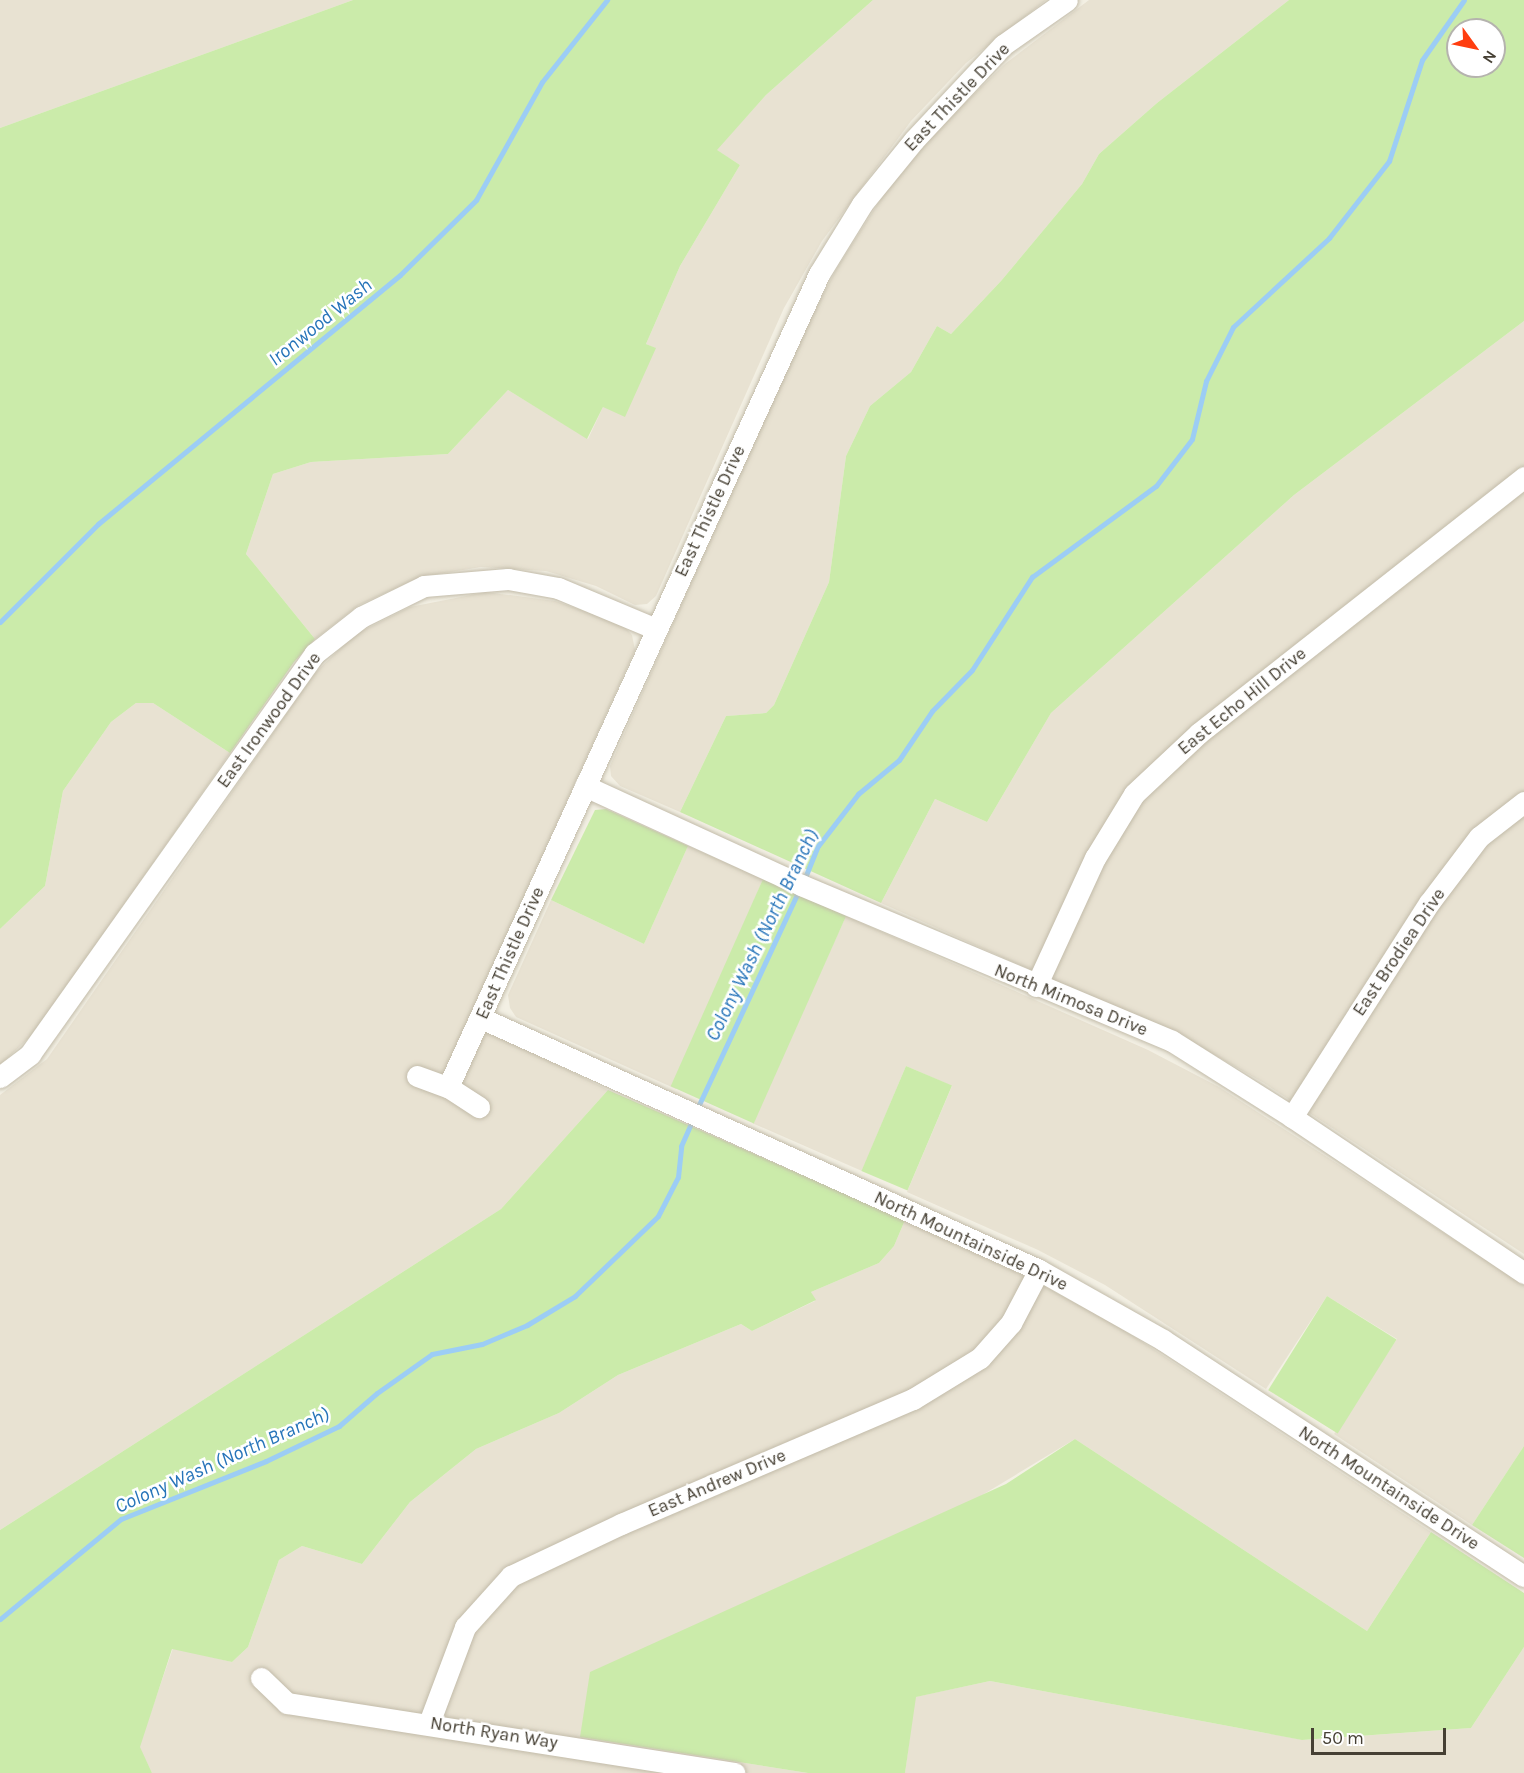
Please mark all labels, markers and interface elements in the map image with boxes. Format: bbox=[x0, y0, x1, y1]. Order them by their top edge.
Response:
north arrow bbox=[1446, 18, 1506, 78]
street label: East Thistle Drive bbox=[900, 38, 1014, 156]
text: N bbox=[1479, 47, 1501, 67]
water label: Ironwood Wash bbox=[263, 273, 377, 371]
street label: East Thistle Drive bbox=[670, 442, 750, 580]
street label: East Echo Hill Drive bbox=[1174, 643, 1310, 759]
street label: East Ironwood Drive bbox=[213, 648, 325, 792]
water label: Colony Wash (North Branch) bbox=[700, 825, 824, 1045]
street label: East Thistle Drive bbox=[471, 883, 549, 1023]
street label: East Brodiea Drive bbox=[1348, 884, 1450, 1020]
street label: North Mimosa Drive bbox=[991, 959, 1151, 1041]
street label: North Mountainside Drive bbox=[871, 1187, 1071, 1295]
water label: Colony Wash (North Branch) bbox=[111, 1402, 333, 1518]
street label: North Mountainside Drive bbox=[1294, 1421, 1484, 1555]
street label: East Andrew Drive bbox=[645, 1444, 789, 1522]
street label: North Ryan Way bbox=[429, 1712, 559, 1754]
scale bar bbox=[1314, 1716, 1449, 1754]
text: 50 m bbox=[1322, 1727, 1364, 1749]

